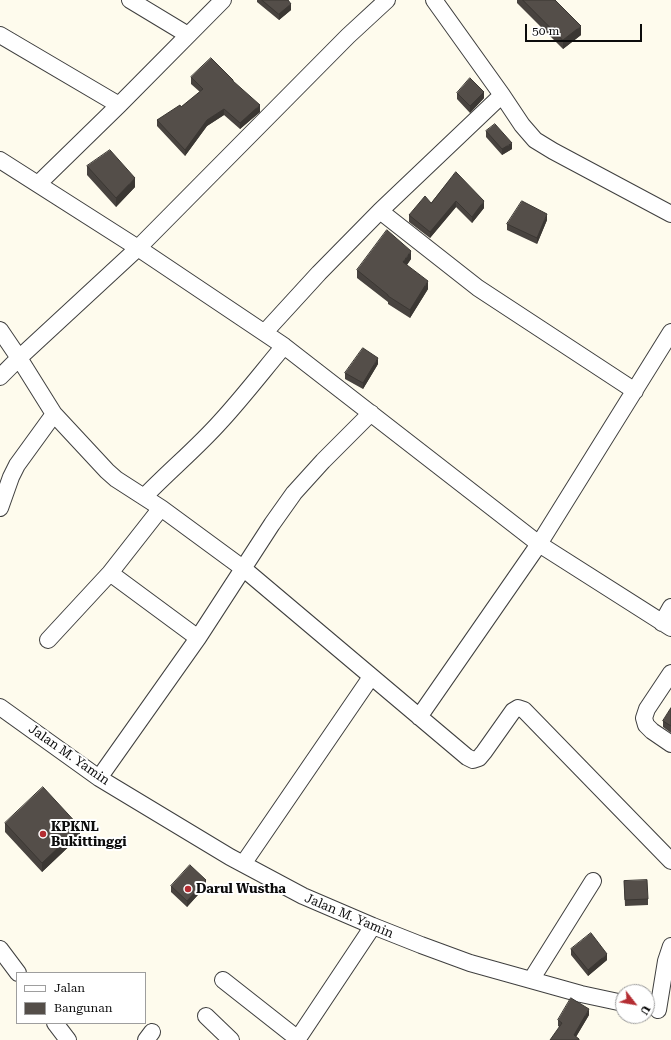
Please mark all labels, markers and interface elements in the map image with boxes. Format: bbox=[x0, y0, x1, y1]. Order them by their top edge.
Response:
scale bar bbox=[527, 16, 644, 42]
text: 50 m bbox=[532, 24, 559, 38]
street label: Jalan M. Yamin bbox=[26, 721, 112, 789]
place label: KPKNL Bukittinggi bbox=[51, 819, 126, 850]
marker: KPKNL Bukittinggi bbox=[38, 829, 48, 839]
place label: Darul Wustha bbox=[196, 881, 286, 897]
marker: Darul Wustha bbox=[183, 884, 193, 894]
street label: Jalan M. Yamin bbox=[302, 890, 396, 942]
legend bbox=[16, 972, 146, 1024]
text: Jalan bbox=[54, 981, 85, 995]
north arrow bbox=[615, 984, 655, 1024]
text: Bangunan bbox=[54, 1001, 113, 1015]
text: U bbox=[637, 1003, 653, 1017]

